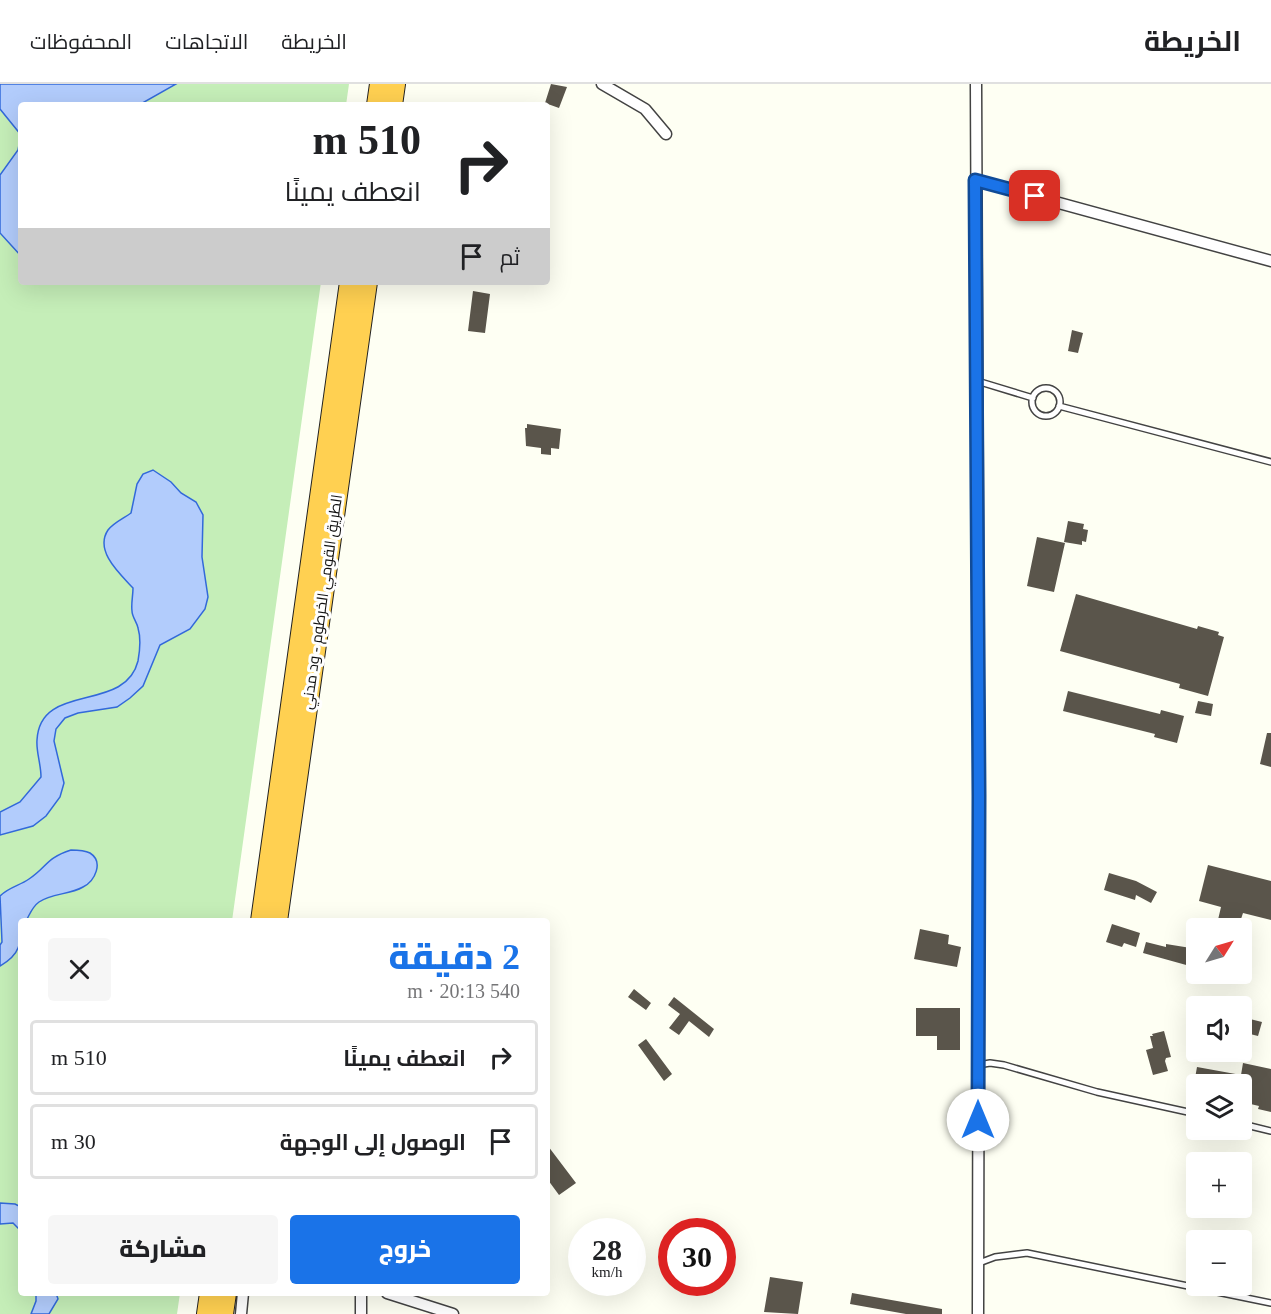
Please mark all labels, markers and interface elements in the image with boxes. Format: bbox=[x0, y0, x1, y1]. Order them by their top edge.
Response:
text: الخريطة bbox=[1144, 26, 1241, 57]
text: المحفوظات bbox=[30, 30, 132, 54]
text: الاتجاهات bbox=[165, 30, 248, 54]
text: الخريطة bbox=[281, 30, 347, 54]
text: 510 m bbox=[313, 117, 421, 163]
icon: right bbox=[442, 126, 520, 204]
pin bbox=[1009, 170, 1060, 221]
text: انعطف يمينًا bbox=[285, 177, 421, 207]
icon: arrive bbox=[1018, 179, 1051, 212]
icon: arrive bbox=[455, 240, 488, 273]
text: ثم bbox=[500, 245, 520, 270]
street label: الطريق القومي الخرطوم - ود مدني bbox=[299, 494, 349, 711]
north arrow bbox=[1186, 918, 1252, 984]
map controls bbox=[1186, 918, 1252, 1296]
text: 2 دقيقة bbox=[388, 937, 520, 977]
button: close bbox=[48, 938, 111, 1001]
text: 540 m · 20:13 bbox=[407, 980, 520, 1002]
button: sound bbox=[1186, 996, 1252, 1062]
icon: right bbox=[484, 1041, 517, 1074]
text: 510 m bbox=[51, 1045, 107, 1070]
text: انعطف يمينًا bbox=[343, 1046, 466, 1071]
button: layers bbox=[1186, 1074, 1252, 1140]
position arrow bbox=[946, 1088, 1010, 1152]
icon: arrive bbox=[484, 1125, 517, 1158]
text: 30 m bbox=[51, 1129, 96, 1154]
text: الوصول إلى الوجهة bbox=[280, 1130, 466, 1155]
button: + bbox=[1186, 1152, 1252, 1218]
button: مشاركة bbox=[48, 1215, 278, 1284]
button: خروج bbox=[290, 1215, 520, 1284]
speed limit sign: 30 bbox=[658, 1218, 736, 1296]
button: − bbox=[1186, 1230, 1252, 1296]
text: 28 bbox=[592, 1233, 622, 1266]
text: km/h bbox=[592, 1264, 622, 1280]

